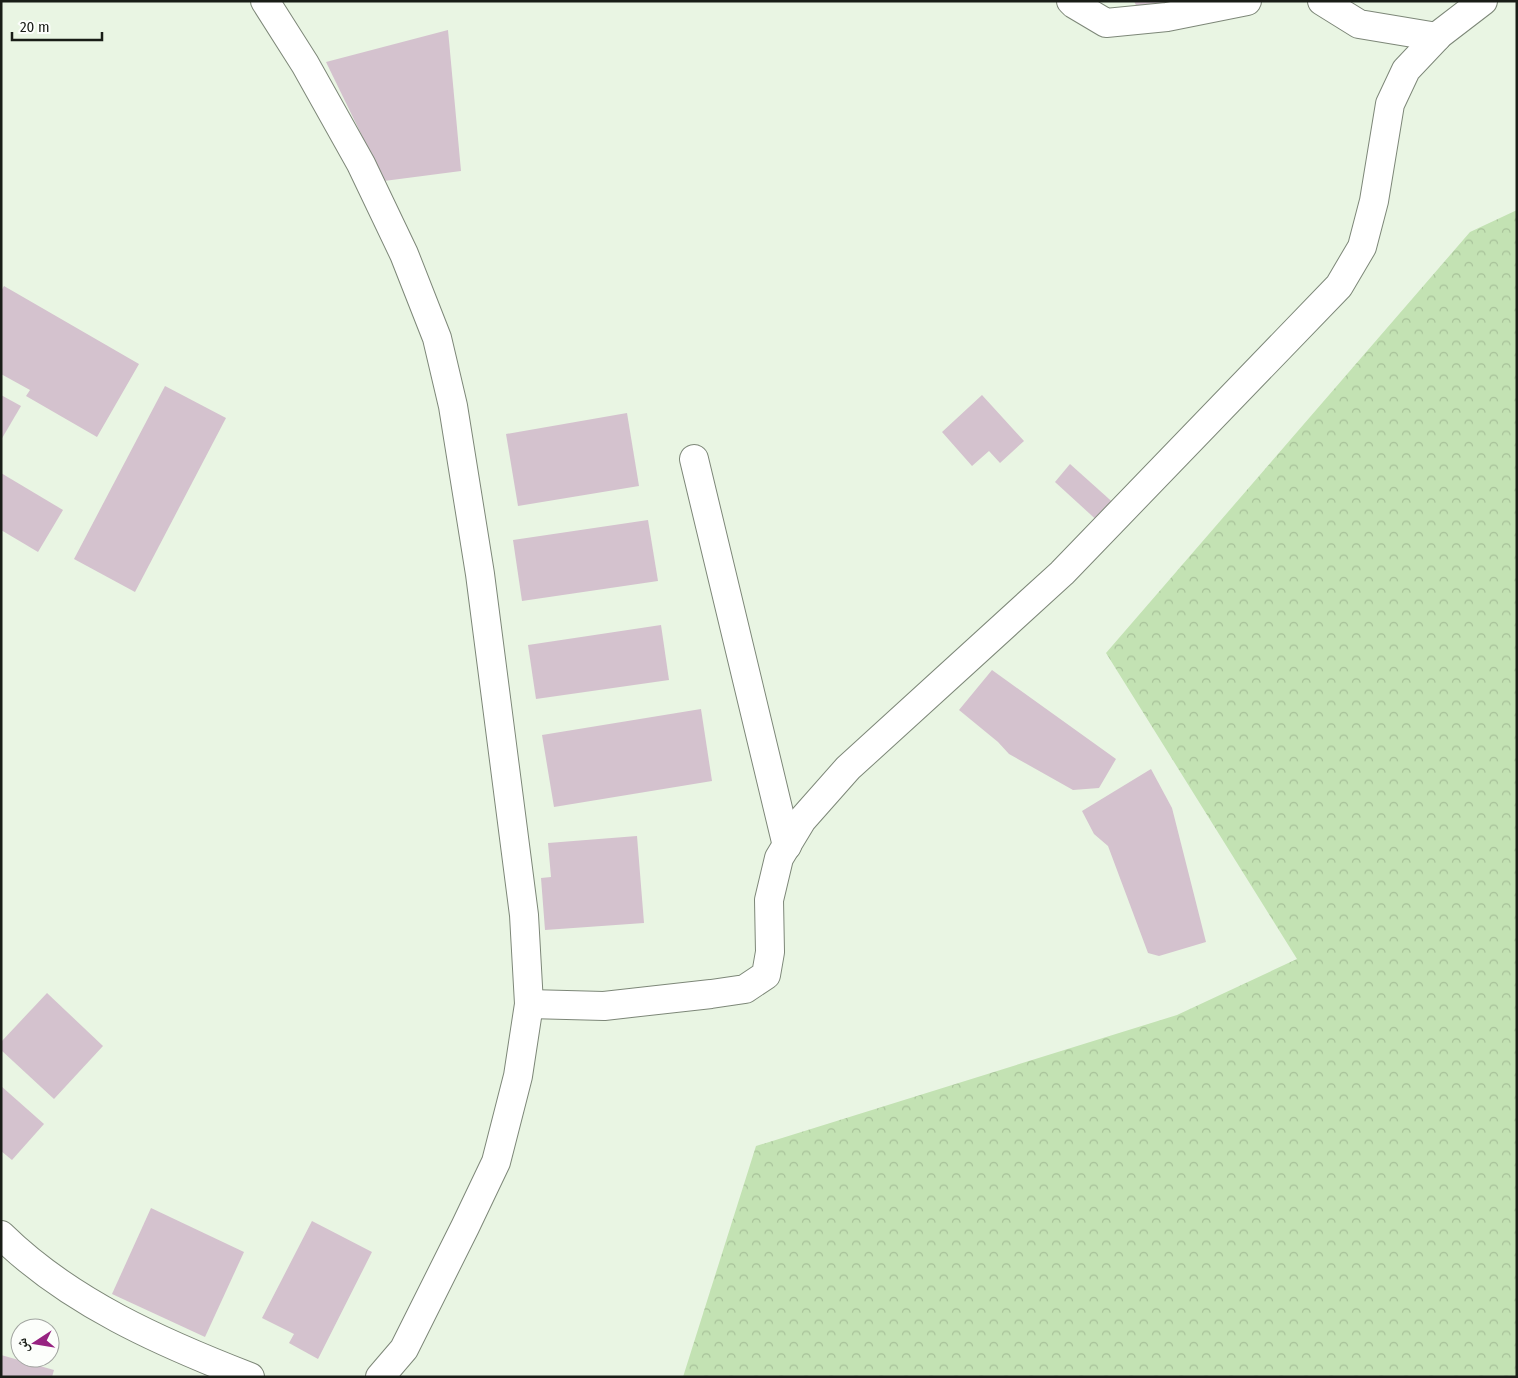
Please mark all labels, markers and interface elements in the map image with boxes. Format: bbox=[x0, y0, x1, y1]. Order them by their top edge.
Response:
scale bar bbox=[12, 10, 102, 42]
text: 20 m bbox=[20, 18, 50, 36]
north arrow bbox=[10, 1318, 60, 1368]
text: ش bbox=[13, 1336, 33, 1355]

